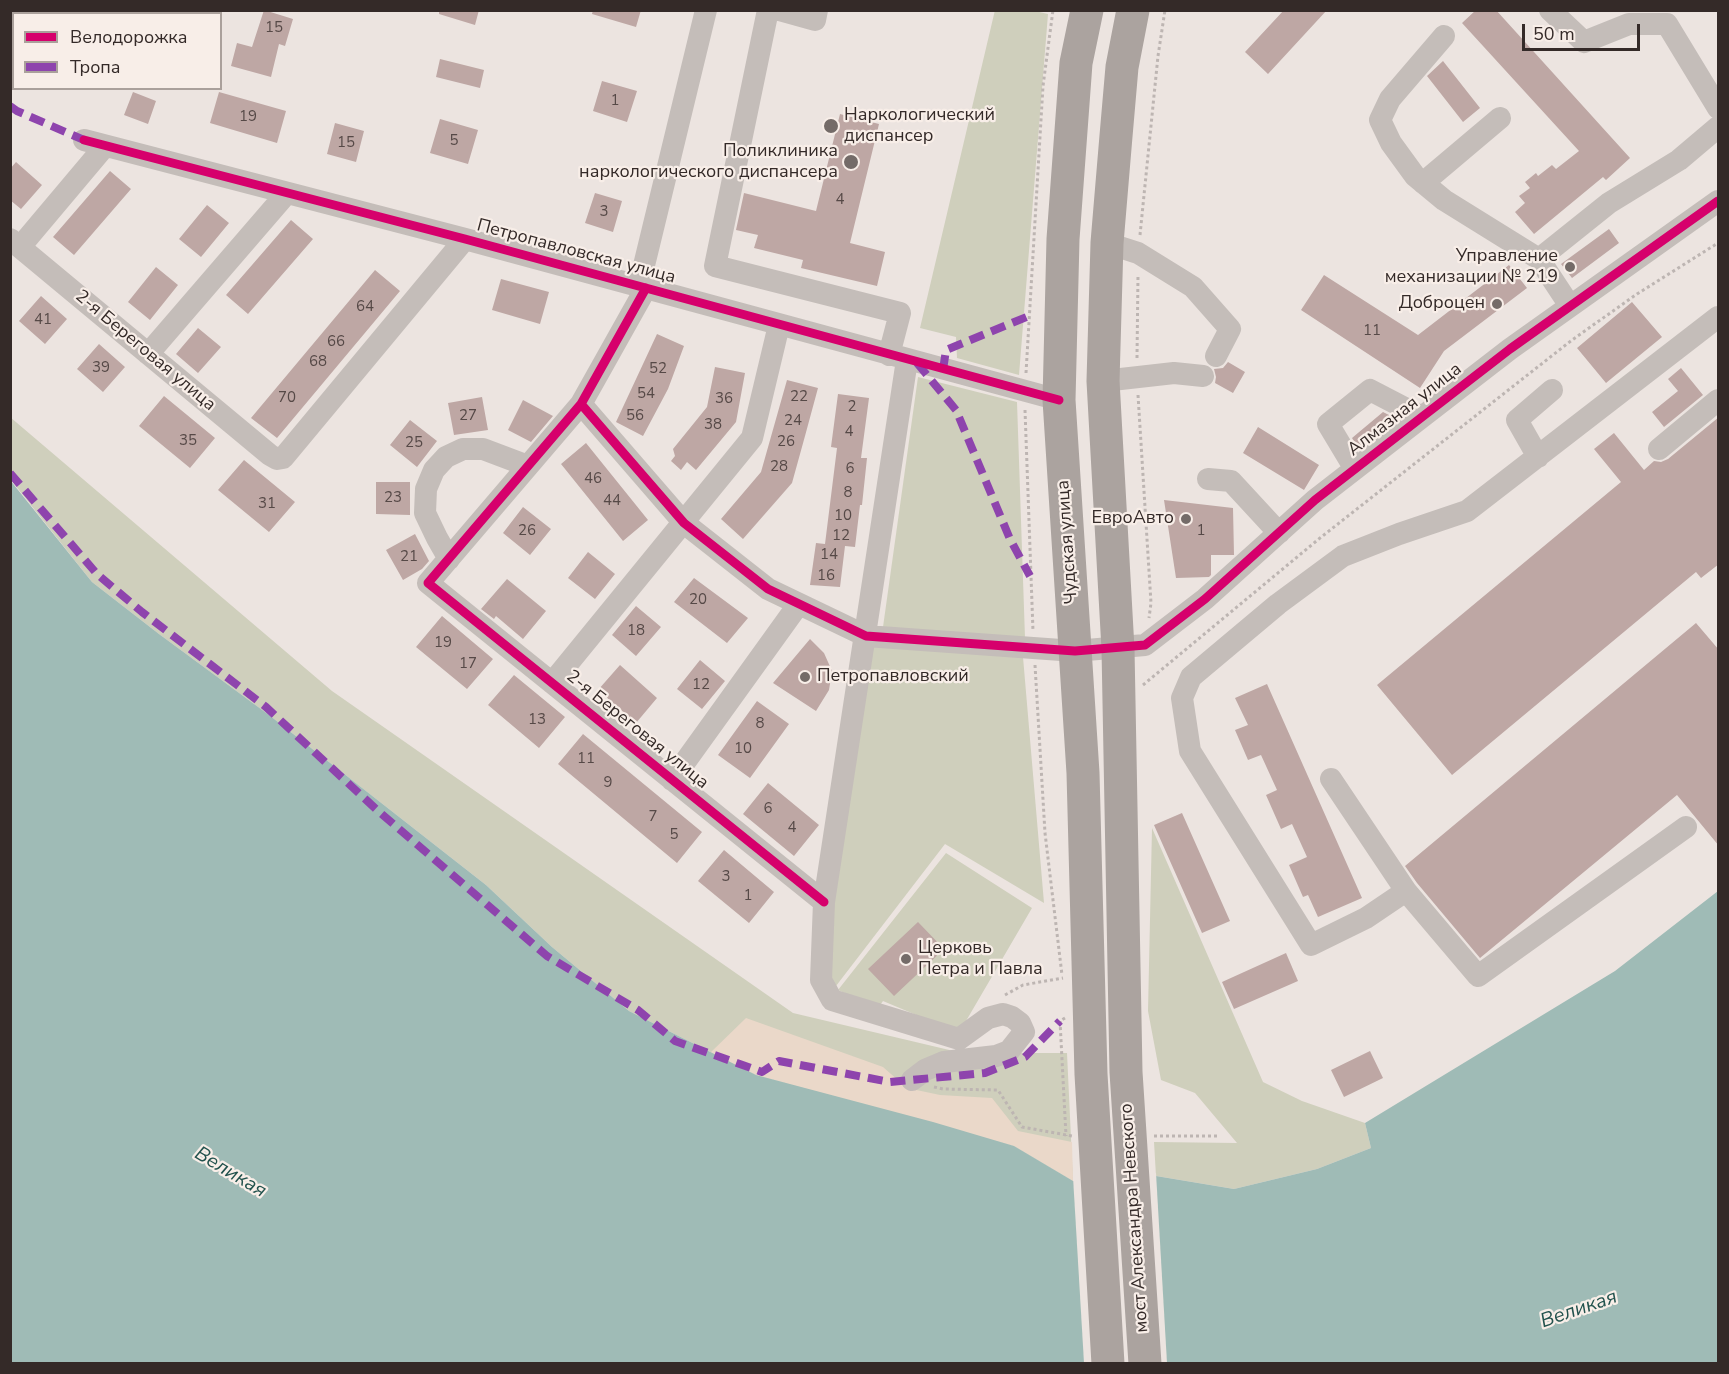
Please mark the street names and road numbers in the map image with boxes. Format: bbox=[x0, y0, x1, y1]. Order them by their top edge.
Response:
street label: Петропавловская улица bbox=[474, 215, 678, 289]
street label: 2-я Береговая улица bbox=[70, 286, 220, 416]
street label: Алмазная улица bbox=[1344, 359, 1466, 461]
street label: Чудская улица bbox=[1053, 479, 1083, 605]
street label: 2-я Береговая улица bbox=[561, 666, 713, 794]
street label: мост Александра Невского bbox=[1116, 1103, 1154, 1333]

